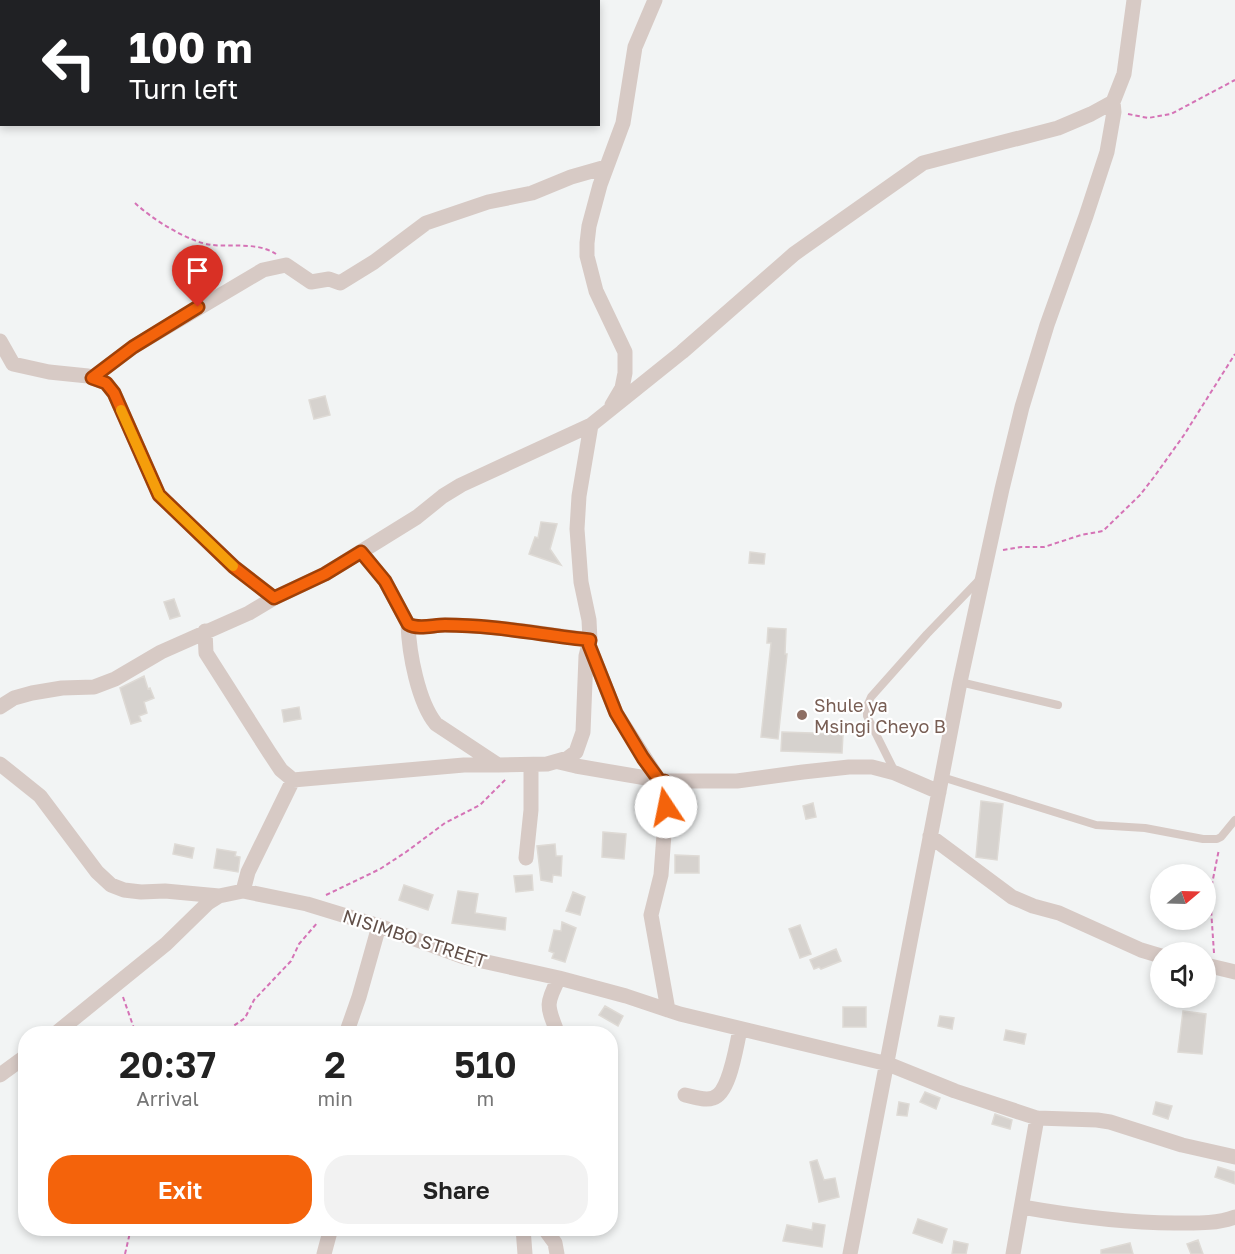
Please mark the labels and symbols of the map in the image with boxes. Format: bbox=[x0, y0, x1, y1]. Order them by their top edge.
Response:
pin bbox=[172, 245, 223, 307]
place label: Shule ya Msingi Cheyo B bbox=[814, 694, 946, 737]
marker: Shule ya Msingi Cheyo B bbox=[795, 708, 809, 722]
position arrow bbox=[634, 775, 698, 839]
north arrow bbox=[1150, 864, 1216, 930]
street label: NISIMBO STREET bbox=[340, 904, 490, 972]

